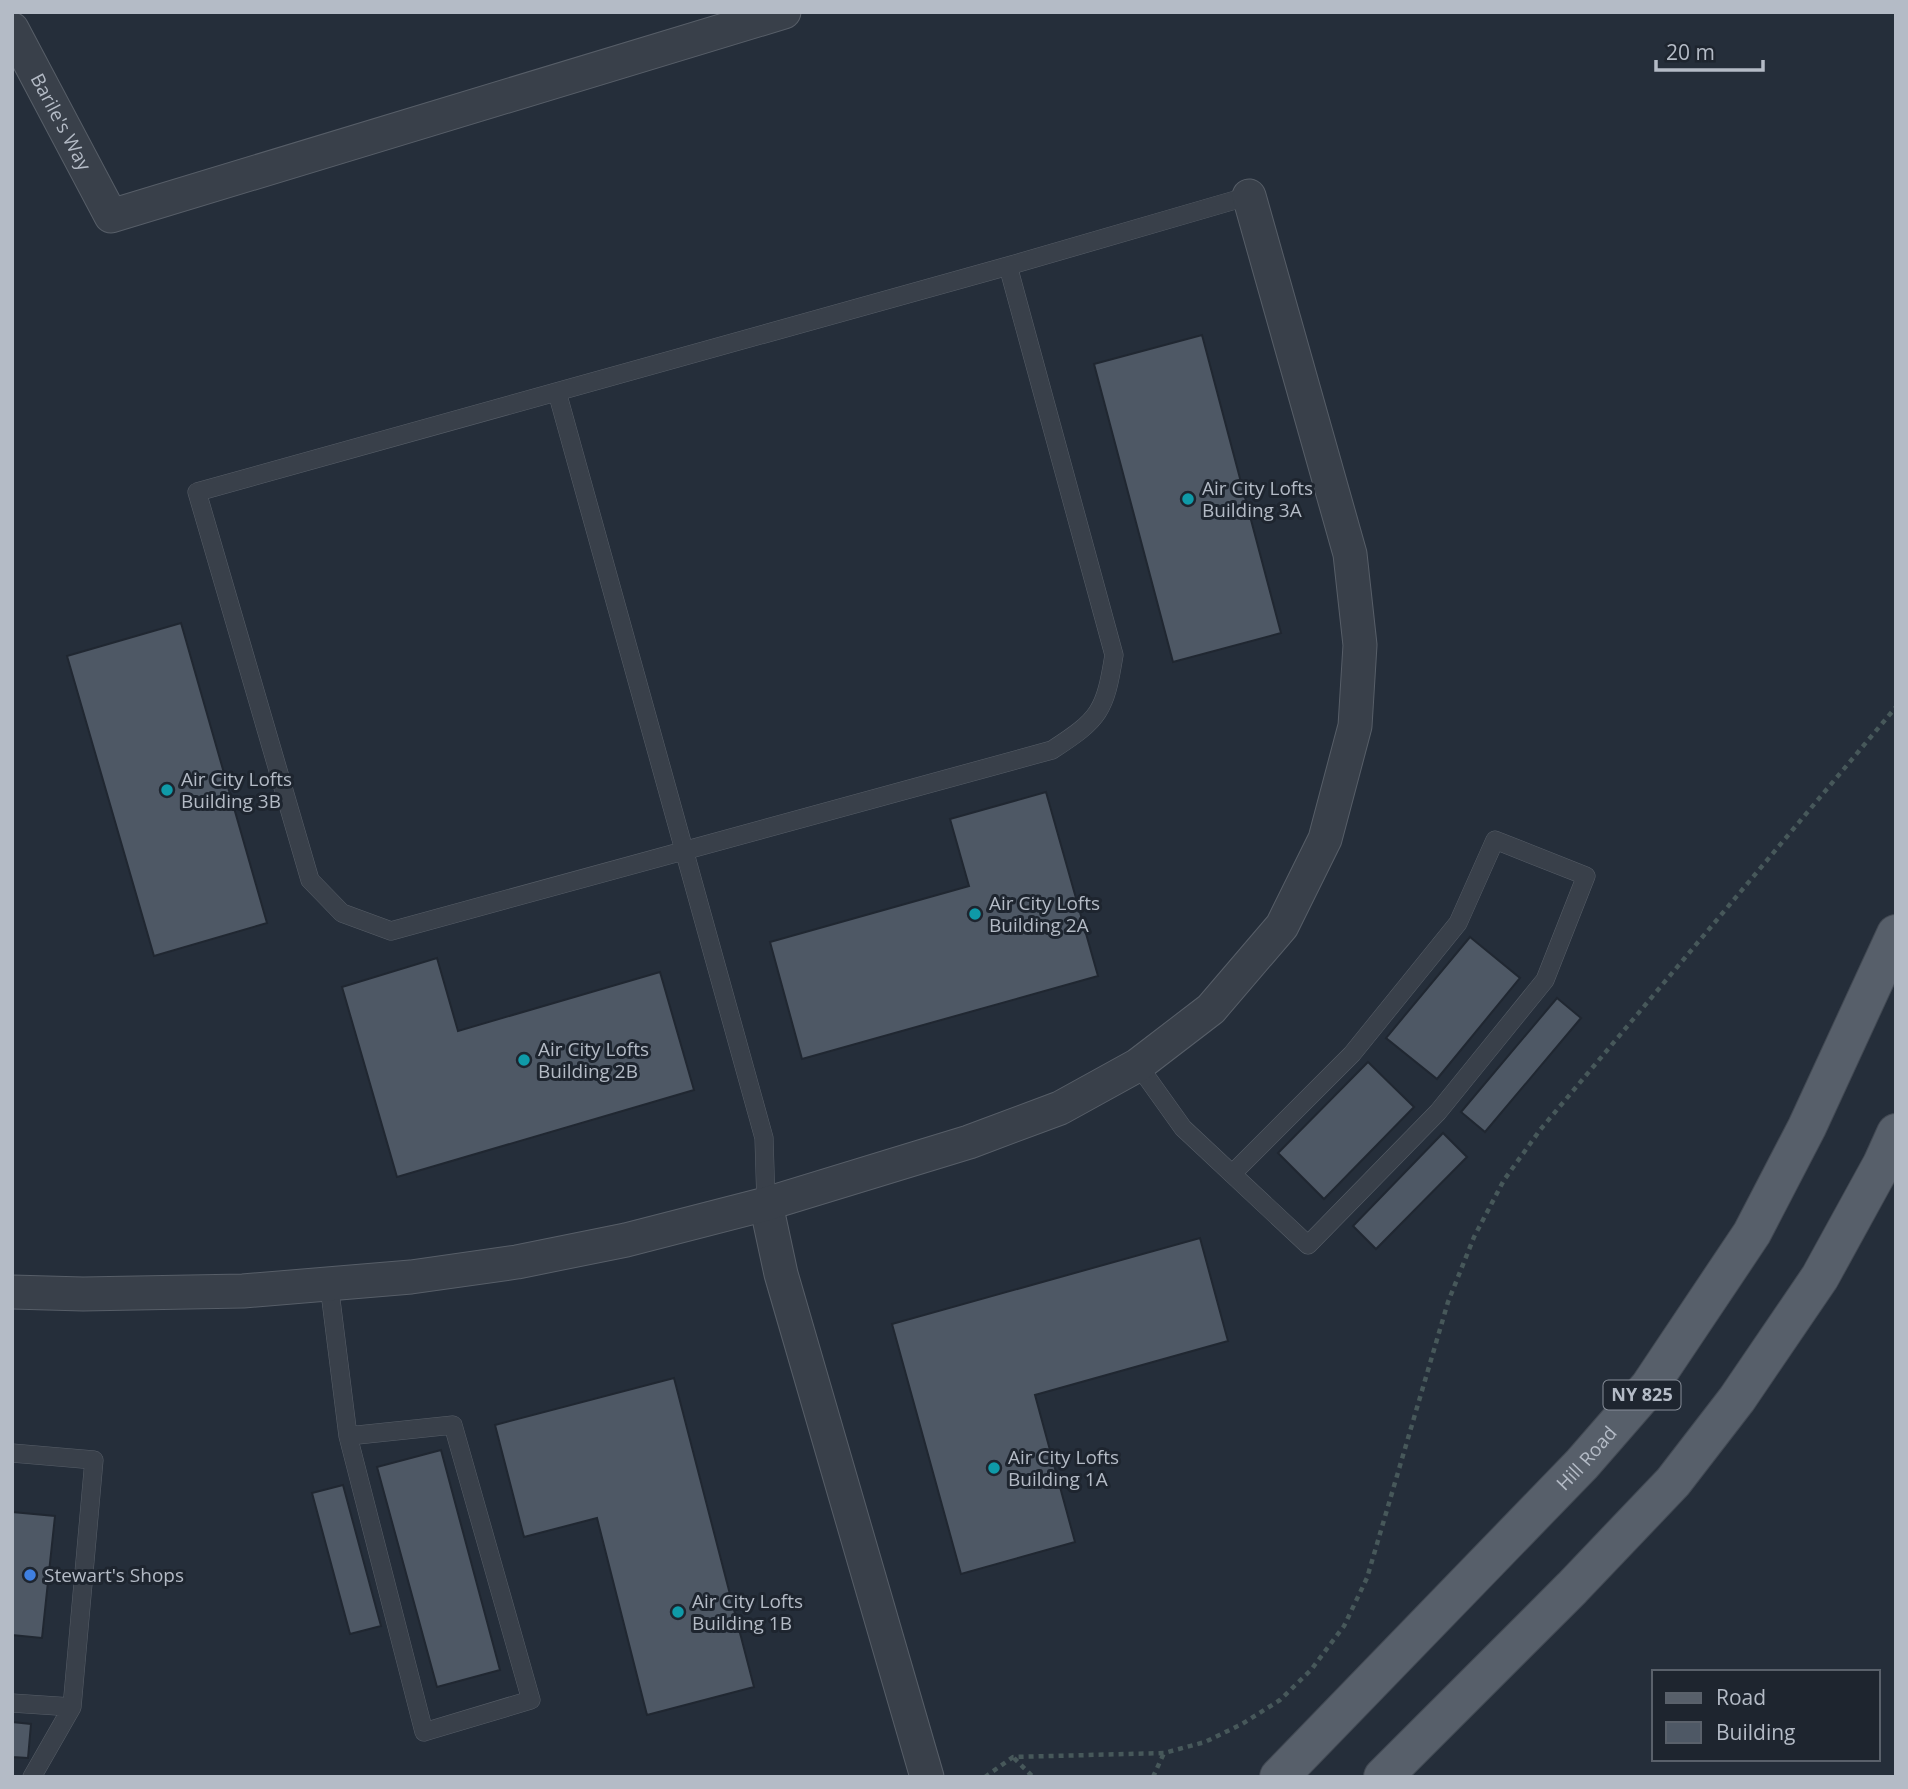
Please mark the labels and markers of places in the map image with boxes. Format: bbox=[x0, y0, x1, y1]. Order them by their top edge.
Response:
place label: Air City Lofts Building 3A bbox=[1202, 475, 1313, 523]
marker: Air City Lofts Building 3A bbox=[1180, 491, 1196, 507]
place label: Air City Lofts Building 3B bbox=[181, 766, 292, 814]
marker: Air City Lofts Building 3B bbox=[159, 782, 175, 798]
place label: Air City Lofts Building 2A bbox=[989, 890, 1100, 938]
marker: Air City Lofts Building 2A bbox=[967, 906, 983, 922]
place label: Air City Lofts Building 2B bbox=[538, 1036, 649, 1084]
marker: Air City Lofts Building 2B bbox=[516, 1052, 532, 1068]
place label: Air City Lofts Building 1A bbox=[1008, 1444, 1119, 1492]
marker: Air City Lofts Building 1A bbox=[986, 1460, 1002, 1476]
place label: Stewart's Shops bbox=[44, 1562, 184, 1588]
marker: Stewart's Shops bbox=[22, 1567, 38, 1583]
place label: Air City Lofts Building 1B bbox=[692, 1588, 803, 1636]
marker: Air City Lofts Building 1B bbox=[670, 1604, 686, 1620]

